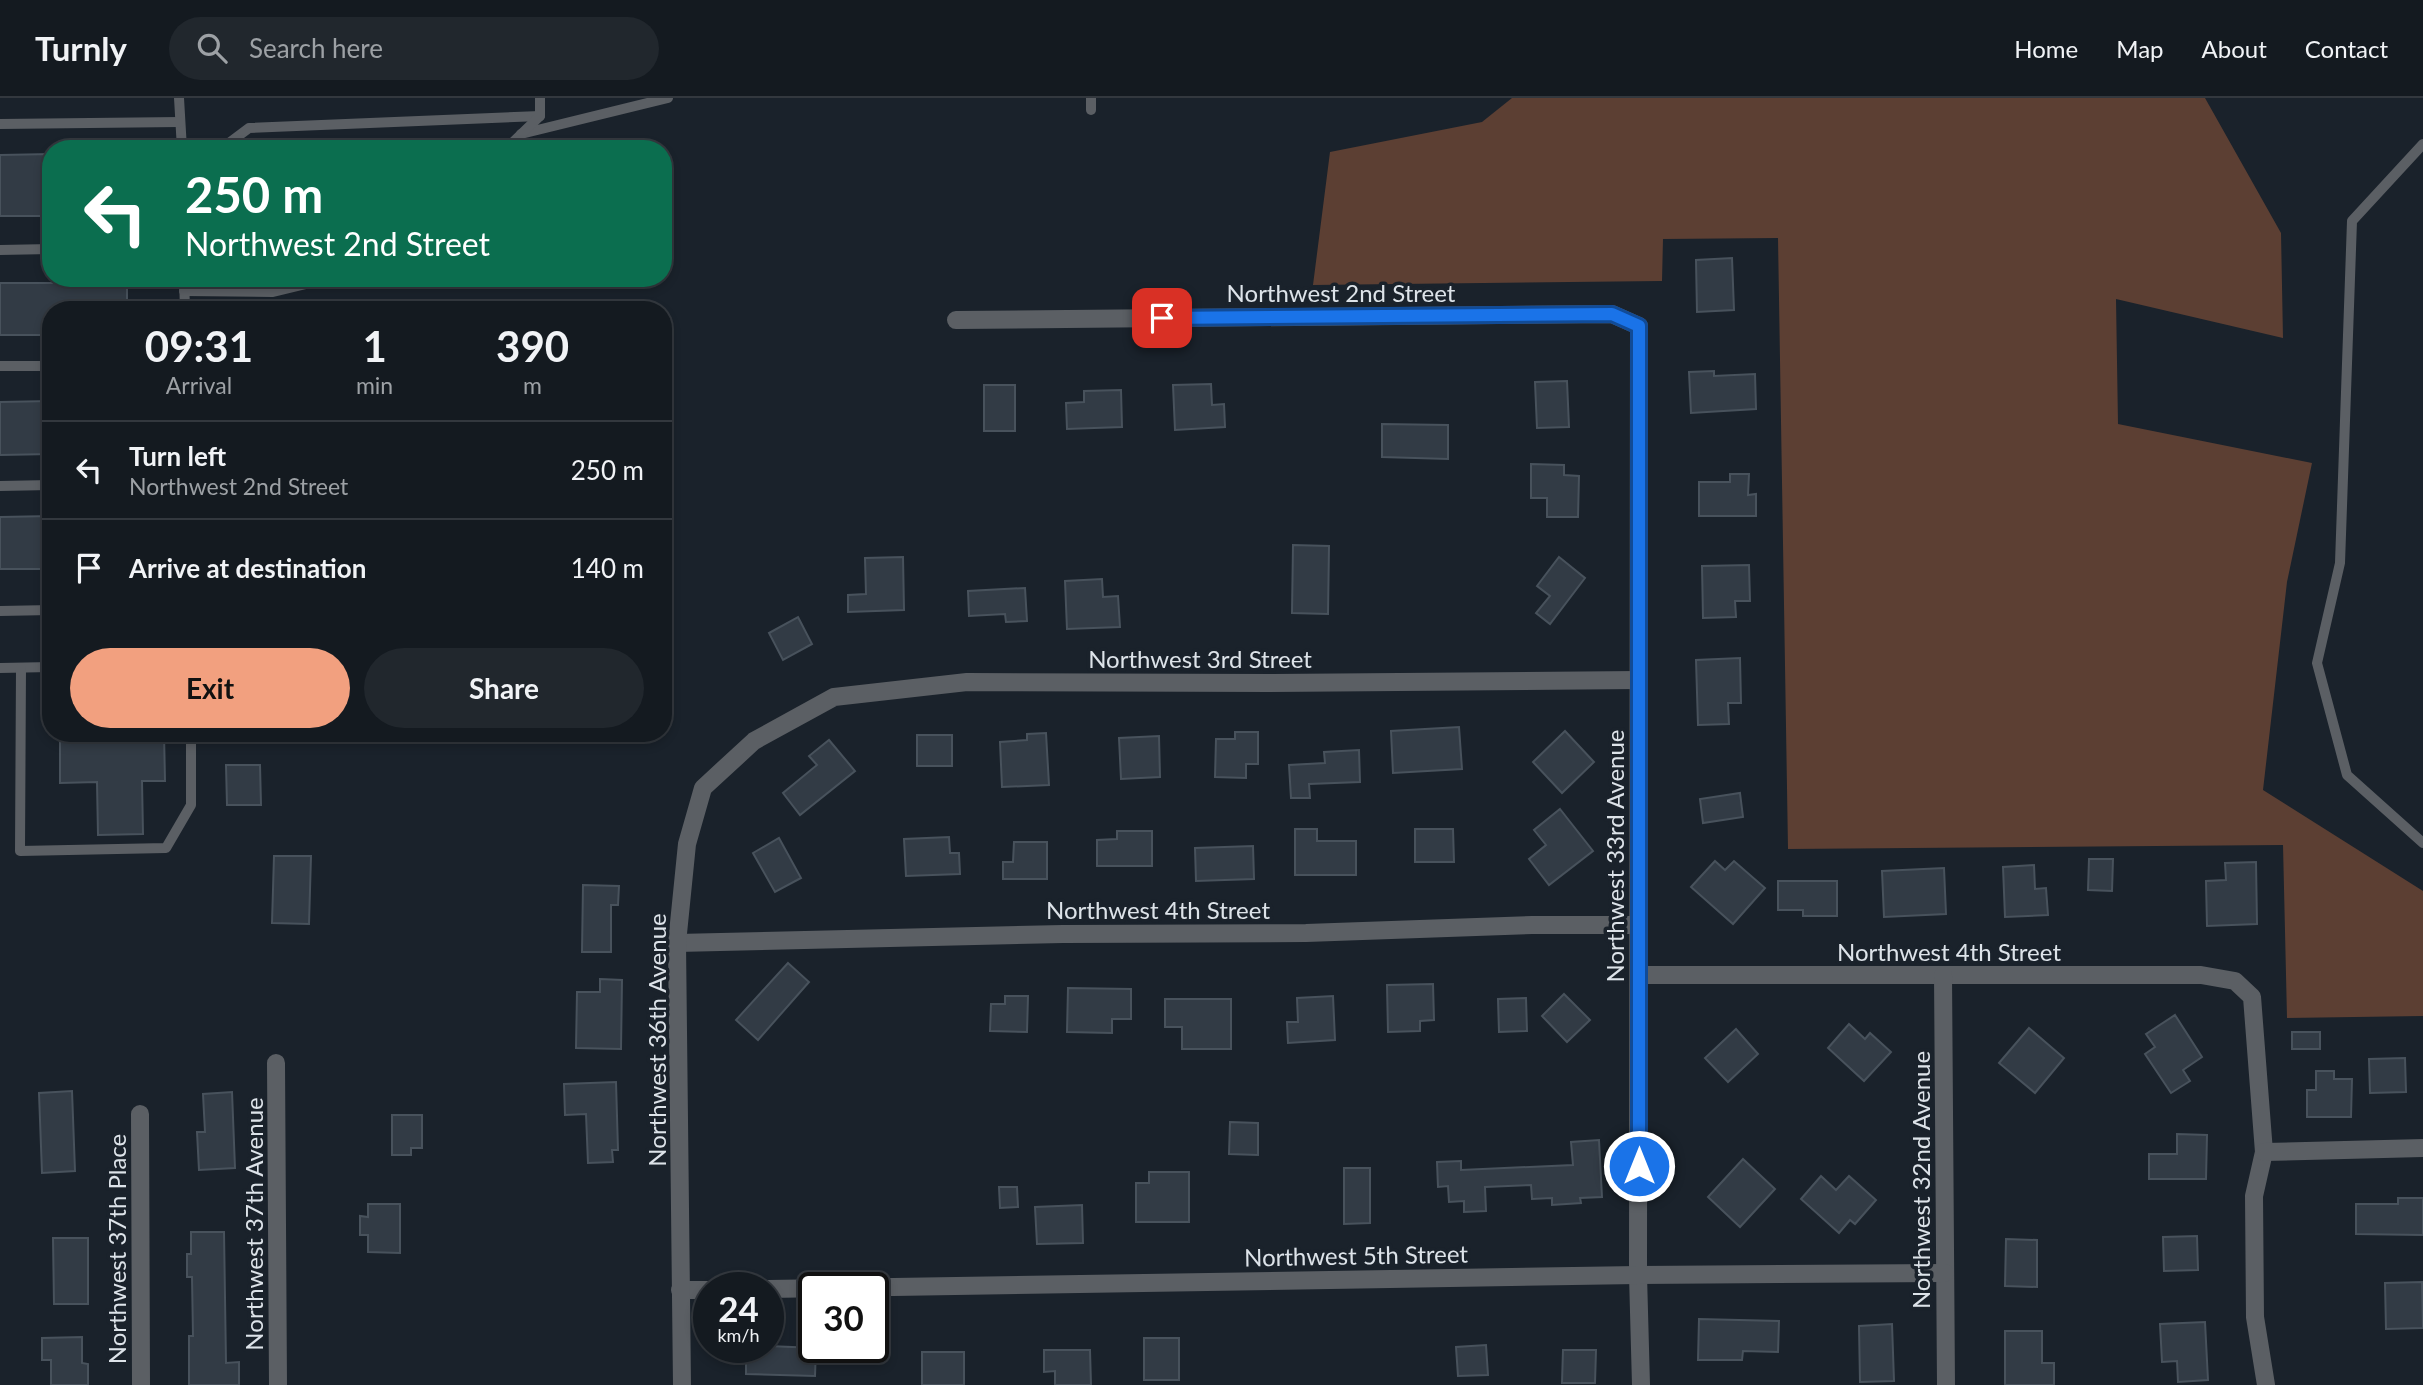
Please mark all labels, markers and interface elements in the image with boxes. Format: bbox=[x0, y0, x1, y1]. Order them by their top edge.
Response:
search box bbox=[169, 17, 659, 80]
text: Turnly bbox=[35, 28, 127, 68]
icon: search bbox=[193, 29, 231, 67]
text: Search here bbox=[249, 32, 383, 64]
text: Home bbox=[2014, 34, 2078, 63]
text: Map bbox=[2116, 34, 2164, 63]
text: About bbox=[2202, 34, 2267, 63]
text: Contact bbox=[2305, 34, 2388, 63]
text: 250 m bbox=[185, 165, 323, 223]
icon: left bbox=[70, 168, 161, 259]
text: Northwest 2nd Street bbox=[185, 224, 490, 263]
street label: Northwest 2nd Street bbox=[1227, 278, 1456, 307]
pin bbox=[1132, 288, 1192, 348]
icon: arrive bbox=[1143, 299, 1181, 337]
text: 09:31 bbox=[145, 321, 253, 371]
text: 1 bbox=[362, 321, 387, 371]
text: 390 bbox=[496, 321, 569, 371]
text: Arrival bbox=[166, 371, 232, 399]
text: min bbox=[356, 371, 393, 399]
text: m bbox=[523, 371, 542, 399]
text: Turn left bbox=[129, 440, 226, 472]
icon: left bbox=[70, 451, 108, 489]
text: 250 m bbox=[571, 454, 644, 486]
text: Northwest 2nd Street bbox=[129, 472, 348, 500]
icon: arrive bbox=[70, 549, 108, 587]
text: Arrive at destination bbox=[129, 552, 366, 584]
text: 140 m bbox=[571, 552, 644, 584]
street label: Northwest 3rd Street bbox=[1088, 644, 1312, 673]
button: Exit bbox=[70, 648, 350, 728]
button: Share bbox=[364, 648, 644, 728]
street label: Northwest 33rd Avenue bbox=[1600, 729, 1629, 983]
street label: Northwest 4th Street bbox=[1046, 895, 1270, 924]
street label: Northwest 36th Avenue bbox=[642, 913, 671, 1167]
street label: Northwest 4th Street bbox=[1837, 937, 2061, 966]
street label: Northwest 32nd Avenue bbox=[1906, 1051, 1935, 1309]
street label: Northwest 37th Avenue bbox=[239, 1097, 268, 1351]
position arrow bbox=[1602, 1129, 1676, 1203]
street label: Northwest 37th Place bbox=[102, 1134, 131, 1364]
street label: Northwest 5th Street bbox=[1244, 1239, 1469, 1271]
speed limit sign: 30 bbox=[798, 1272, 889, 1363]
text: 24 bbox=[718, 1287, 759, 1329]
text: km/h bbox=[717, 1324, 760, 1346]

